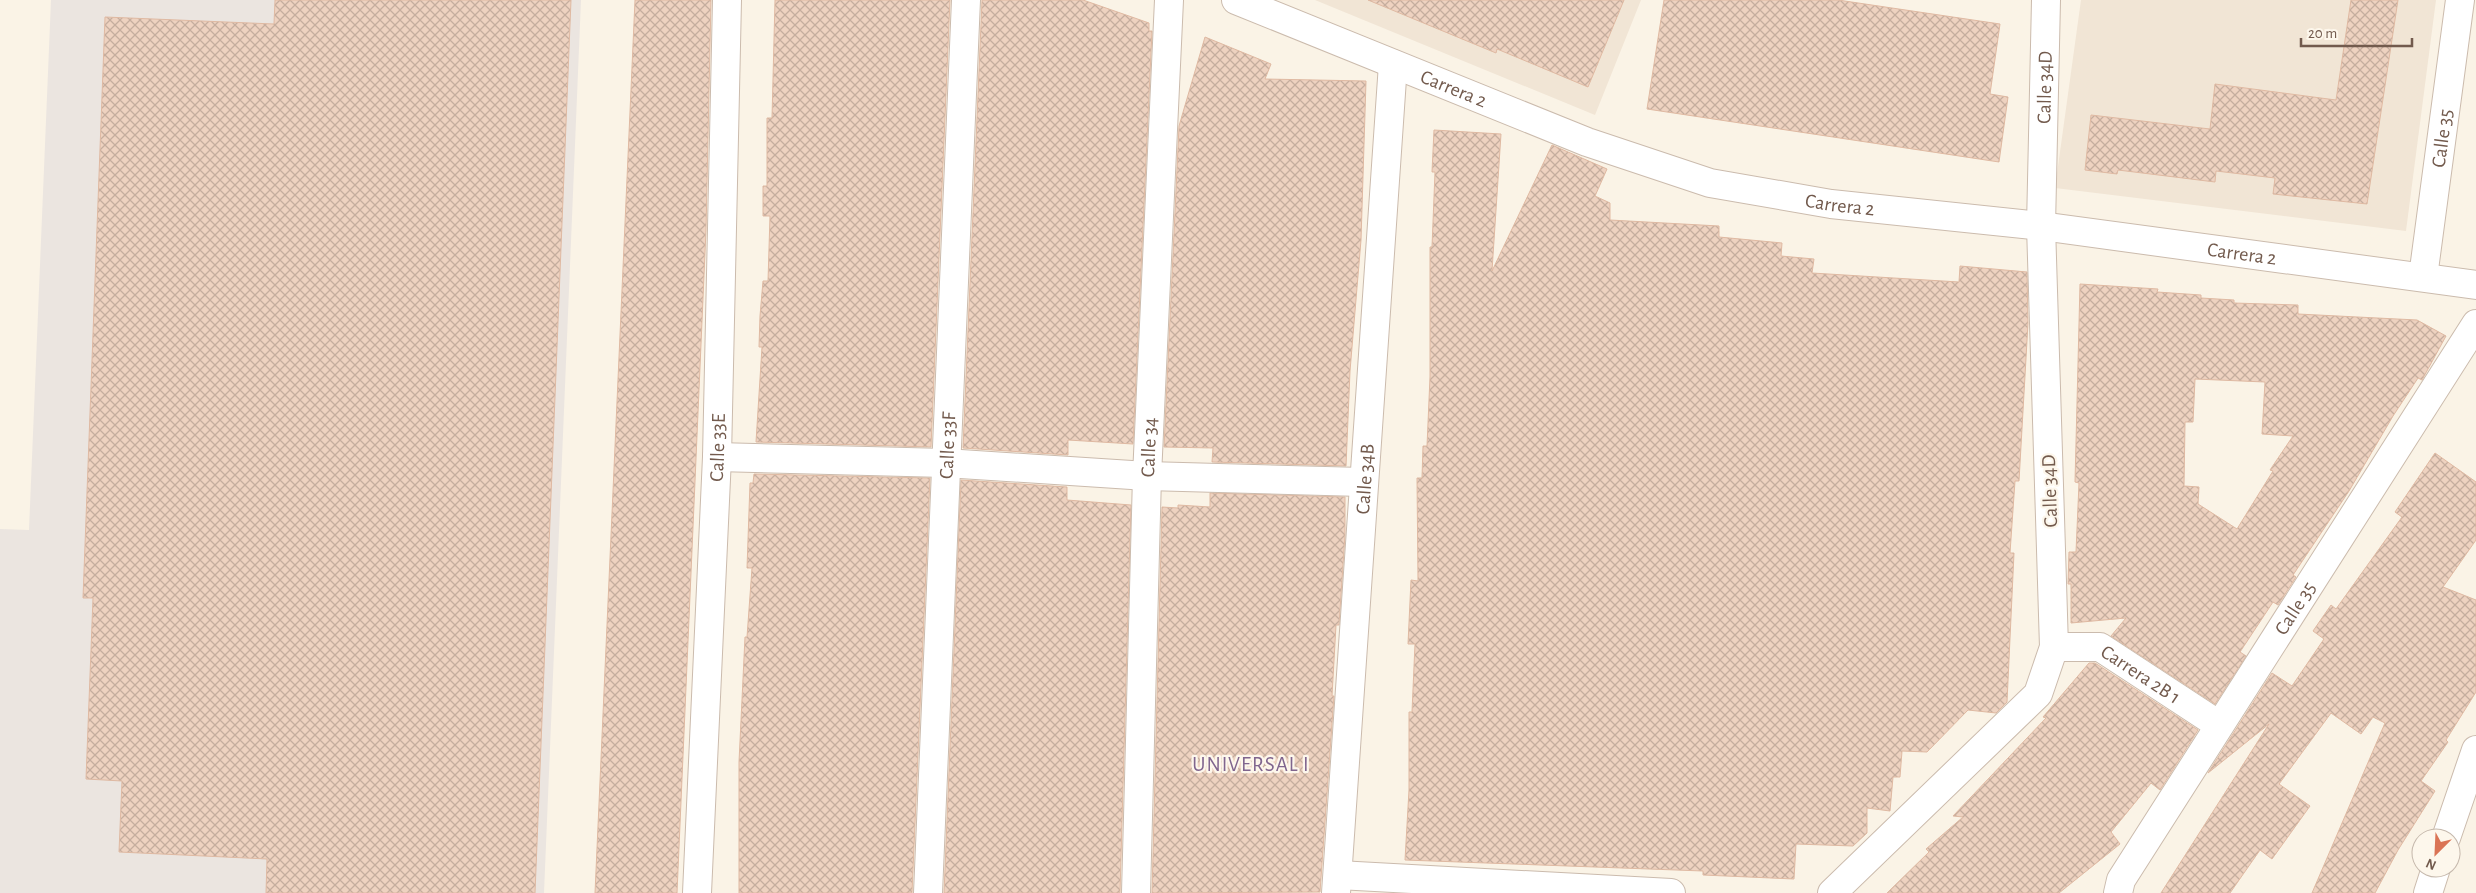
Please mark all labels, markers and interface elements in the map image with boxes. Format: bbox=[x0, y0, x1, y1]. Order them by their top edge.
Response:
scale bar bbox=[2301, 15, 2412, 47]
text: 20 m bbox=[2308, 26, 2337, 41]
street label: Calle 34D bbox=[2034, 51, 2056, 124]
street label: Carrera 2 bbox=[1417, 67, 1489, 111]
street label: Calle 35 bbox=[2429, 108, 2456, 169]
street label: Carrera 2 bbox=[1804, 191, 1875, 219]
street label: Carrera 2 bbox=[2206, 240, 2278, 269]
street label: Calle 33F bbox=[937, 411, 959, 479]
street label: Calle 33E bbox=[707, 413, 729, 482]
street label: Calle 34 bbox=[1138, 417, 1161, 478]
street label: Calle 34B bbox=[1353, 443, 1378, 515]
street label: Calle 34D bbox=[2039, 454, 2061, 528]
street label: Calle 35 bbox=[2271, 578, 2320, 639]
street label: Carrera 2B 1 bbox=[2097, 642, 2184, 708]
district label: UNIVERSAL I bbox=[1192, 754, 1310, 775]
north arrow bbox=[2411, 828, 2461, 878]
text: N bbox=[2424, 856, 2438, 872]

